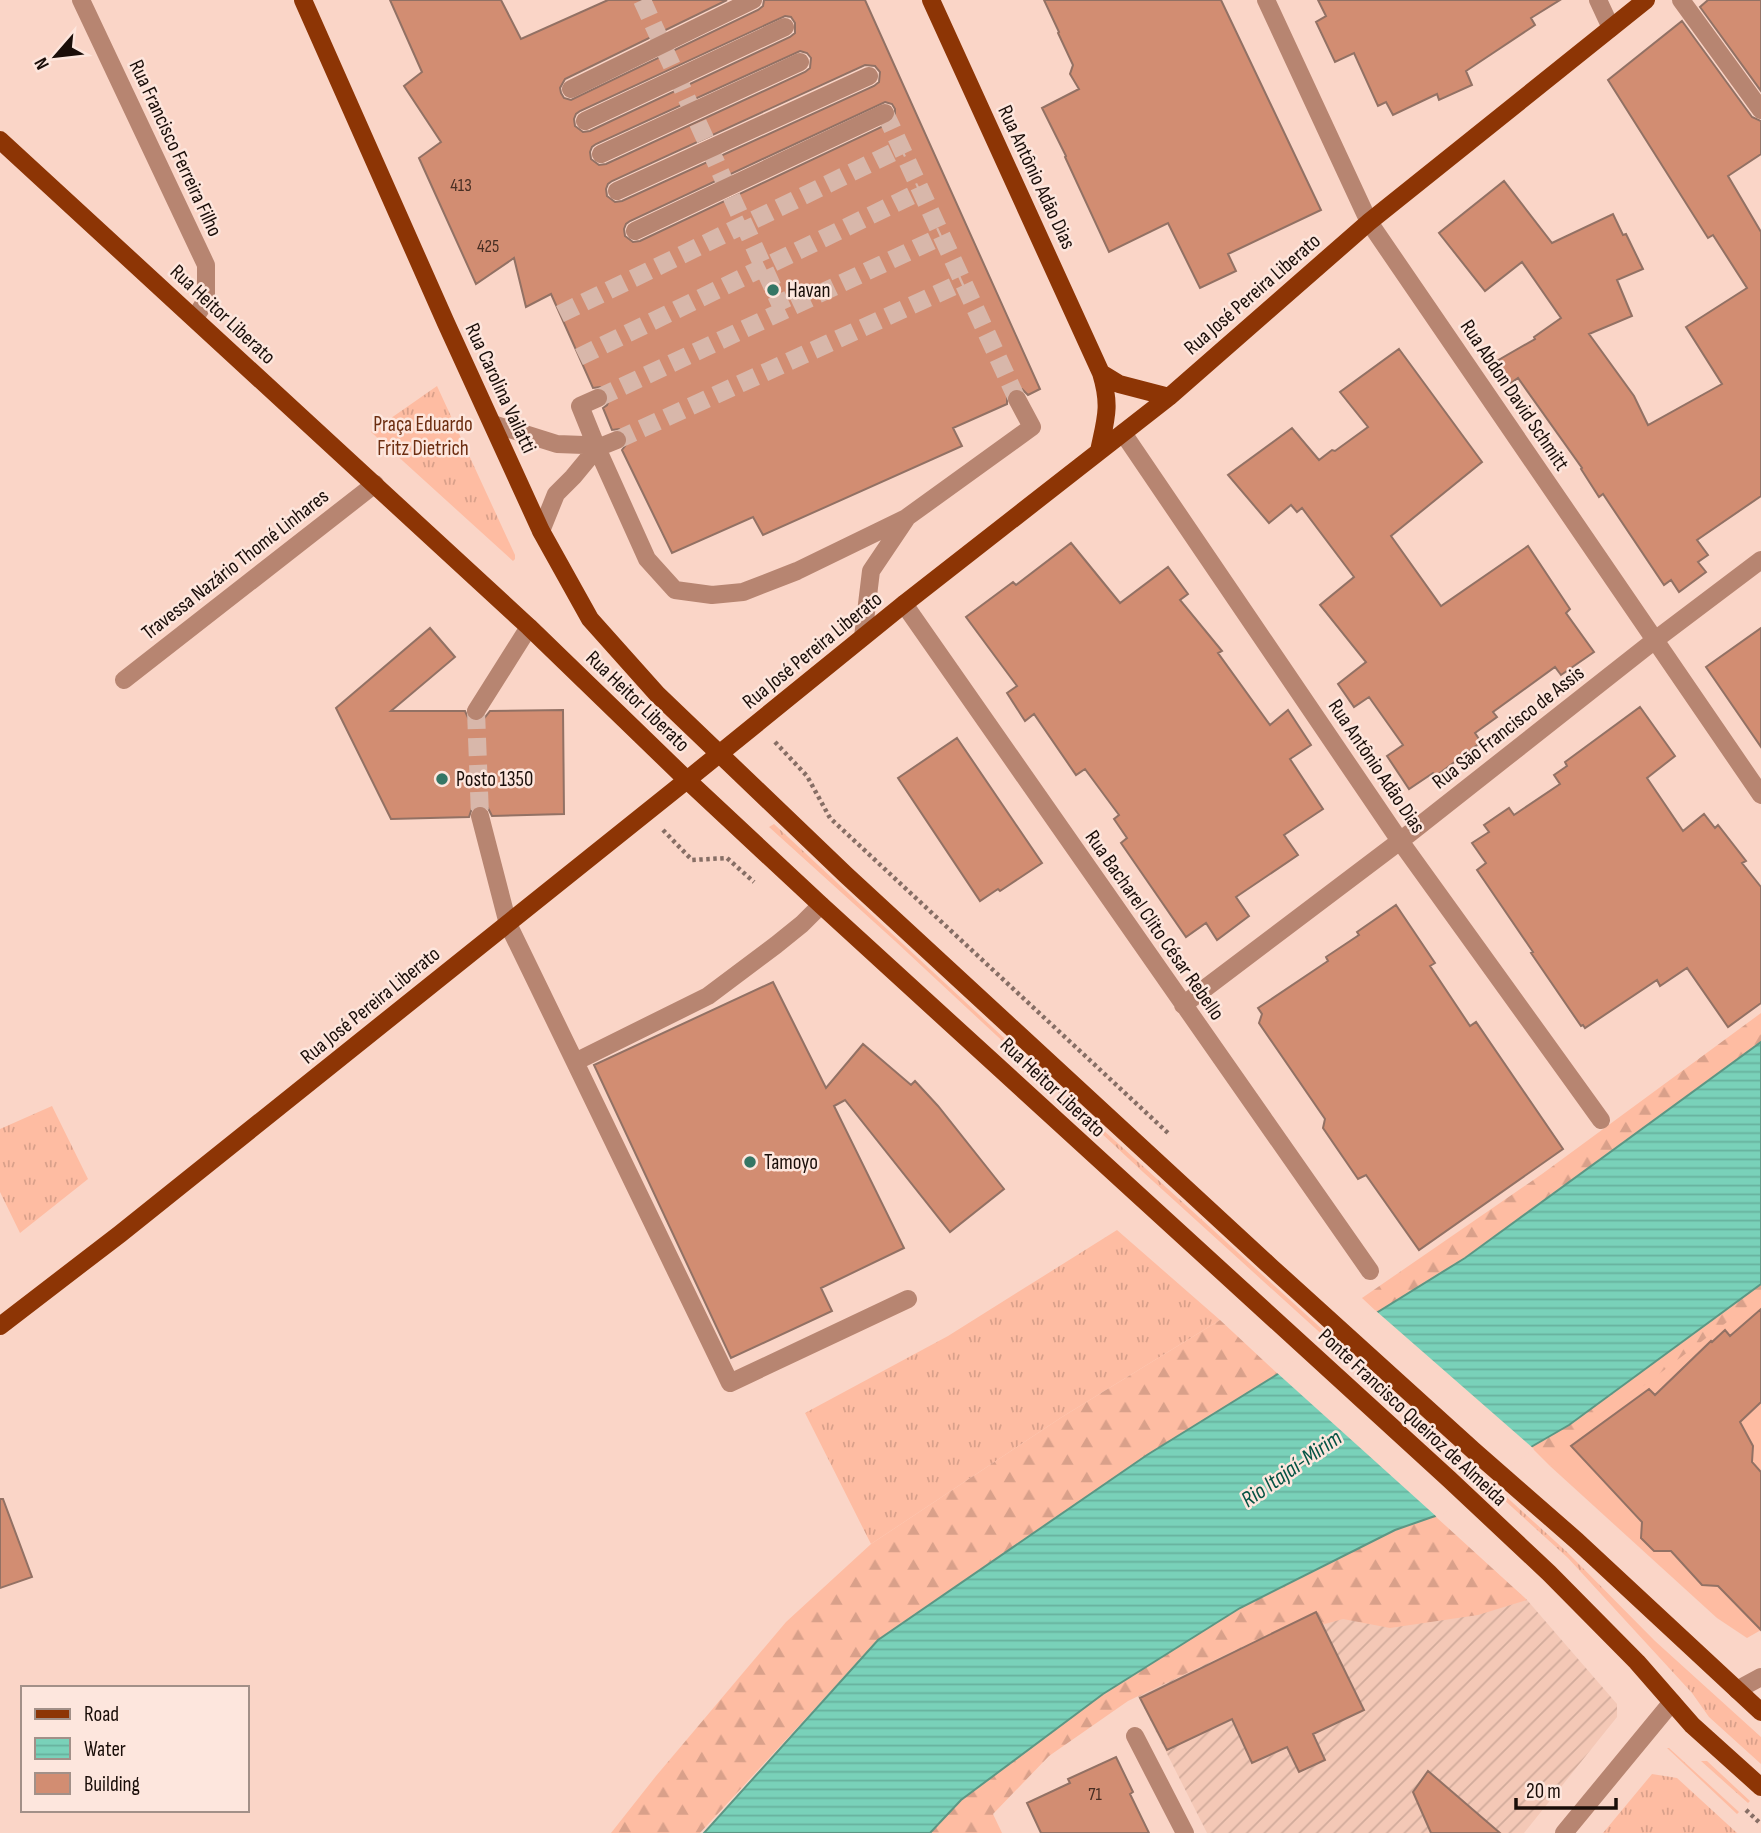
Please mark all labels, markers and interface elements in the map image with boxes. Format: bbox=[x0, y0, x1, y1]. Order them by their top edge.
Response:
north arrow bbox=[21, 21, 91, 91]
text: N bbox=[30, 53, 55, 73]
street label: Rua Francisco Ferreira Filho bbox=[124, 56, 227, 240]
street label: Rua Antônio Adão Dias bbox=[992, 101, 1081, 253]
house number: 413 bbox=[450, 175, 472, 196]
street label: Rua José Pereira Liberato bbox=[1179, 228, 1326, 360]
house number: 425 bbox=[477, 236, 499, 257]
street label: Rua Heitor Liberato bbox=[165, 259, 280, 369]
place label: Havan bbox=[787, 278, 831, 303]
marker: Havan bbox=[765, 282, 781, 298]
street label: Rua Abdon David Schmitt bbox=[1455, 315, 1574, 475]
street label: Rua Carolina Vailatti bbox=[460, 319, 542, 457]
park label: Praça Eduardo Fritz Dietrich bbox=[373, 412, 473, 461]
street label: Travessa Nazário Thomé Linhares bbox=[137, 484, 334, 645]
street label: Rua José Pereira Liberato bbox=[738, 586, 887, 714]
street label: Rua Heitor Liberato bbox=[580, 646, 695, 757]
street label: Rua São Francisco de Assis bbox=[1427, 660, 1589, 794]
street label: Rua Antônio Adão Dias bbox=[1323, 695, 1431, 838]
place label: Posto 1350 bbox=[456, 767, 533, 792]
marker: Posto 1350 bbox=[434, 771, 450, 787]
street label: Rua Bacharel Clito César Rebello bbox=[1080, 826, 1230, 1025]
street label: Rua José Pereira Liberato bbox=[296, 941, 445, 1069]
street label: Rua Heitor Liberato bbox=[995, 1032, 1110, 1142]
place label: Tamoyo bbox=[764, 1150, 818, 1175]
marker: Tamoyo bbox=[742, 1154, 758, 1170]
street label: Ponte Francisco Queiroz de Almeida bbox=[1313, 1323, 1512, 1511]
water label: Rio Itajaí-Mirim bbox=[1236, 1424, 1348, 1514]
legend bbox=[21, 1686, 248, 1812]
text: Road bbox=[84, 1702, 119, 1727]
text: Water bbox=[84, 1737, 126, 1762]
scale bar bbox=[1516, 1766, 1616, 1810]
text: Building bbox=[84, 1772, 140, 1797]
text: 20 m bbox=[1526, 1779, 1561, 1804]
house number: 71 bbox=[1088, 1784, 1102, 1805]

